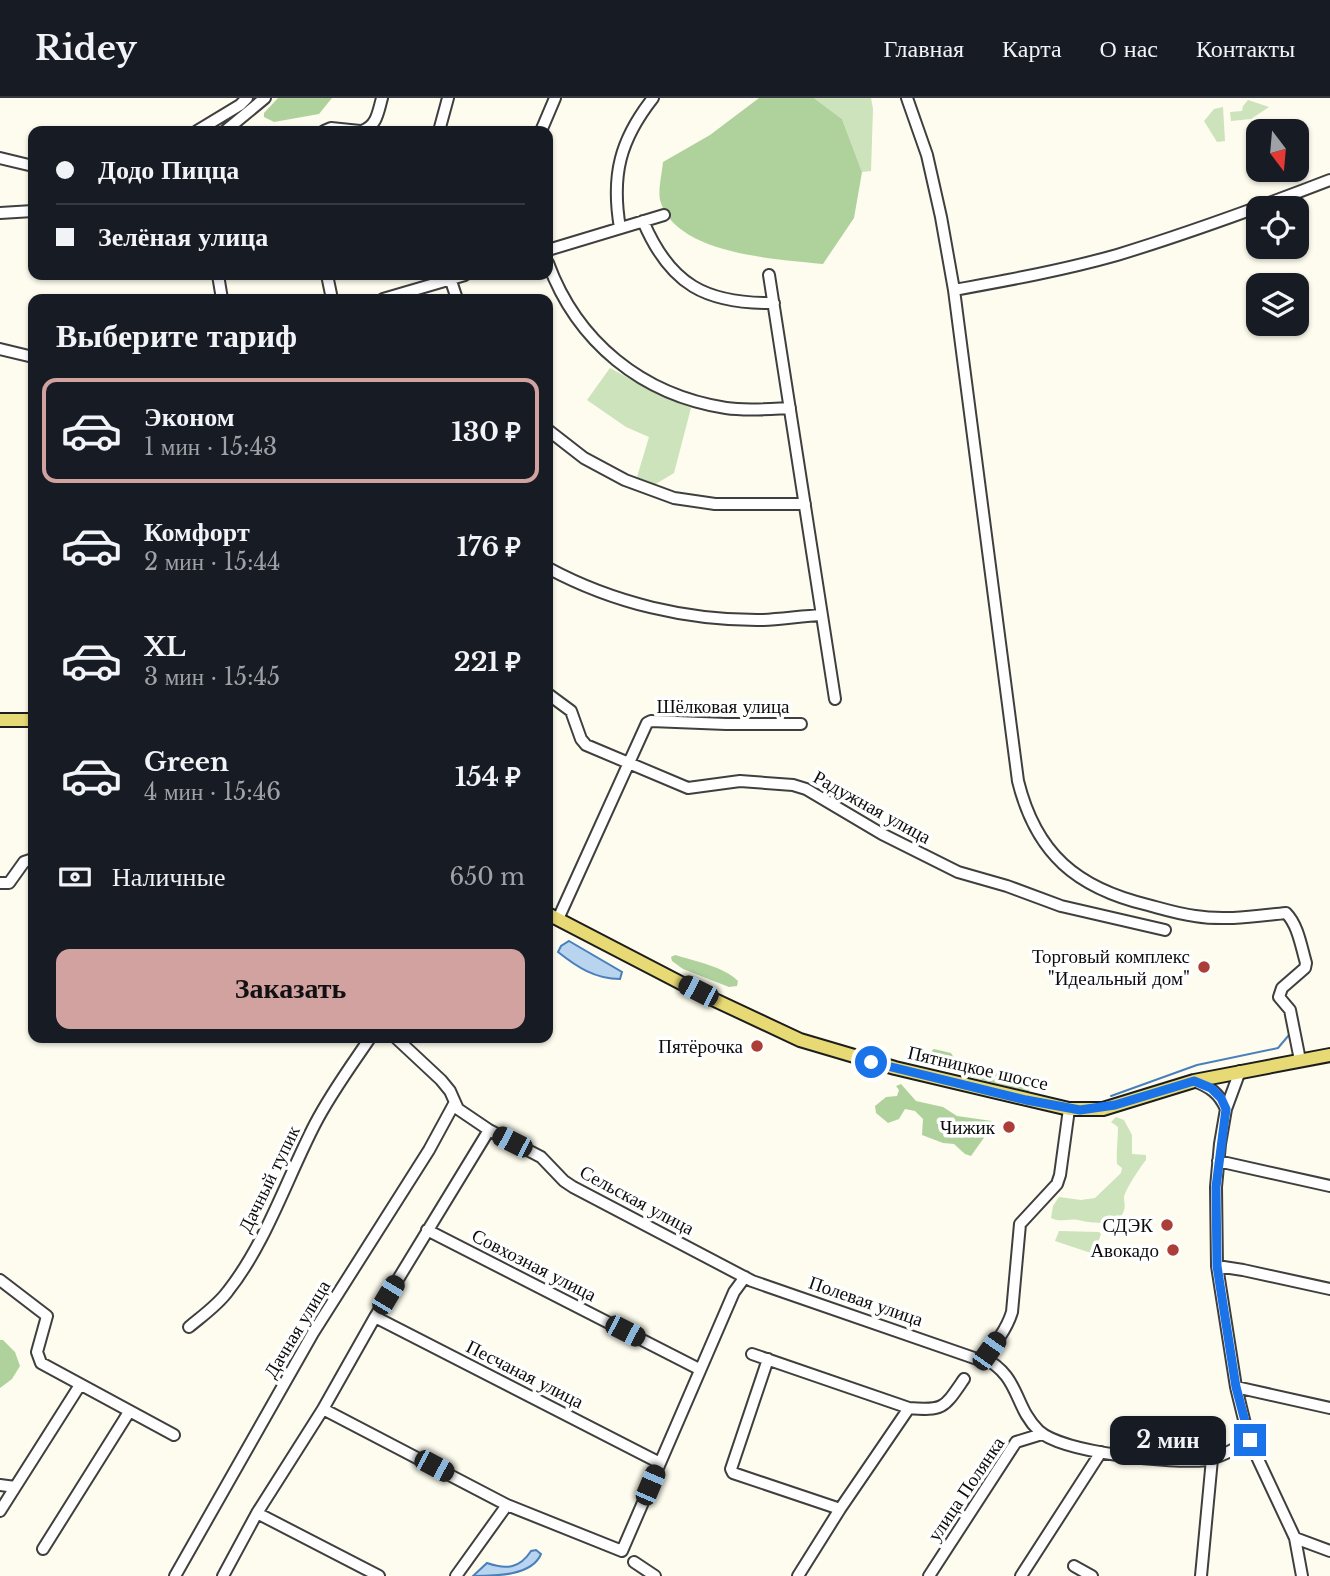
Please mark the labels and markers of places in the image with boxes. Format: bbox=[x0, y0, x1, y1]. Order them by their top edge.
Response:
place label: Торговый комплекс "Идеальный дом" bbox=[1032, 945, 1190, 990]
marker: Торговый комплекс "Идеальный дом" bbox=[1196, 959, 1212, 975]
place label: Пятёрочка bbox=[658, 1035, 744, 1058]
marker: Пятёрочка bbox=[749, 1038, 765, 1054]
place label: Чижик bbox=[940, 1116, 996, 1139]
marker: Чижик bbox=[1001, 1119, 1017, 1135]
place label: СДЭК bbox=[1103, 1214, 1153, 1237]
marker: СДЭК bbox=[1159, 1217, 1175, 1233]
place label: Авокадо bbox=[1090, 1239, 1159, 1262]
marker: Авокадо bbox=[1165, 1242, 1181, 1258]

